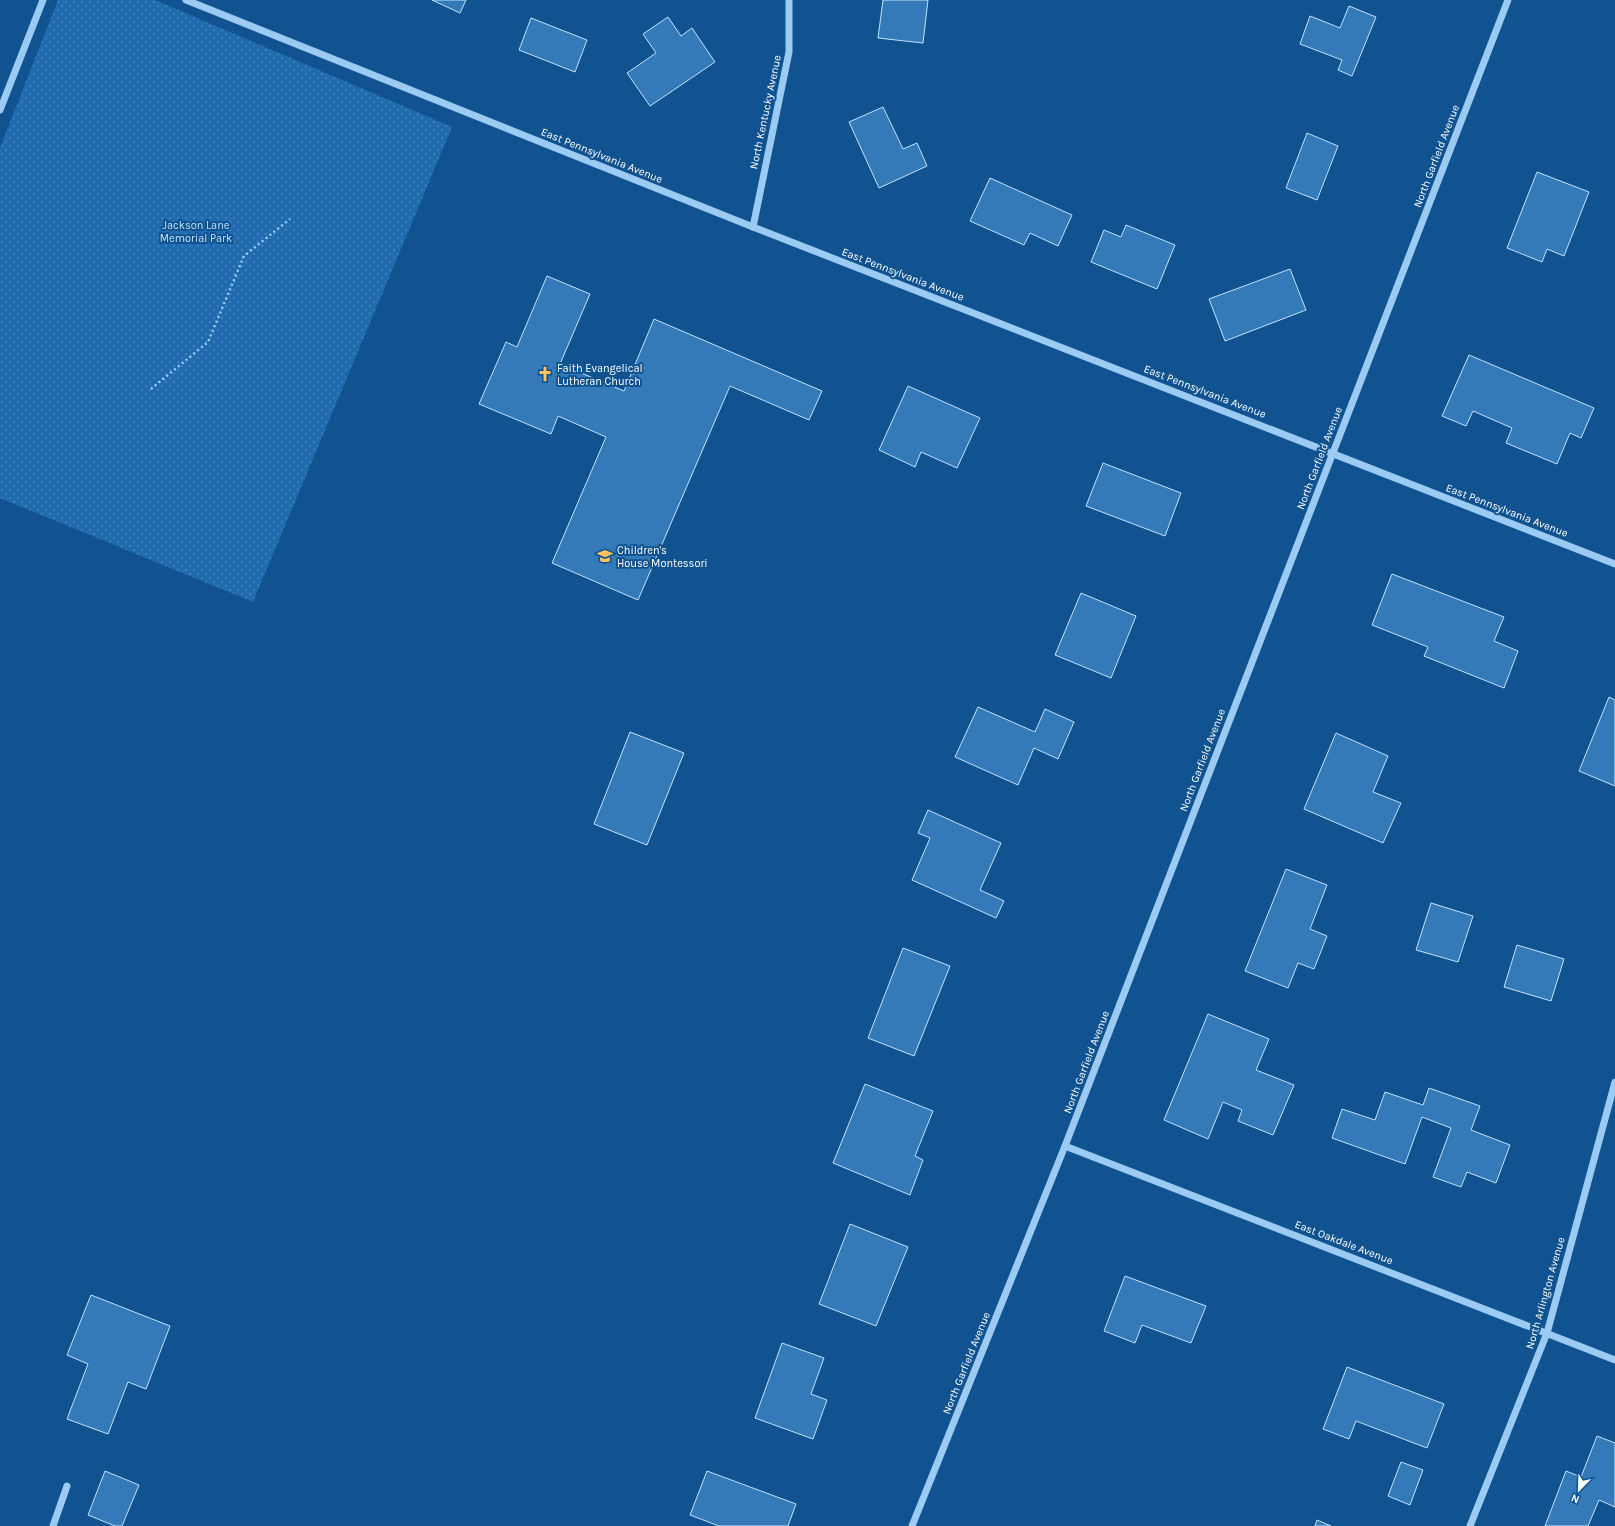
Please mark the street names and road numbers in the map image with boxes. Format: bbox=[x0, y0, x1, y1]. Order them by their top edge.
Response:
street label: North Kentucky Avenue bbox=[747, 54, 784, 170]
street label: North Garfield Avenue bbox=[1411, 103, 1462, 209]
street label: East Pennsylvania Avenue bbox=[539, 125, 665, 186]
street label: East Pennsylvania Avenue bbox=[840, 245, 966, 304]
street label: East Pennsylvania Avenue bbox=[1142, 362, 1268, 421]
street label: North Garfield Avenue bbox=[1294, 405, 1345, 511]
street label: East Pennsylvania Avenue bbox=[1444, 481, 1570, 540]
street label: North Garfield Avenue bbox=[1177, 707, 1228, 813]
street label: North Garfield Avenue bbox=[1061, 1009, 1112, 1115]
street label: East Oakdale Avenue bbox=[1293, 1218, 1395, 1267]
street label: North Arlington Avenue bbox=[1523, 1235, 1568, 1351]
street label: North Garfield Avenue bbox=[940, 1310, 993, 1416]

